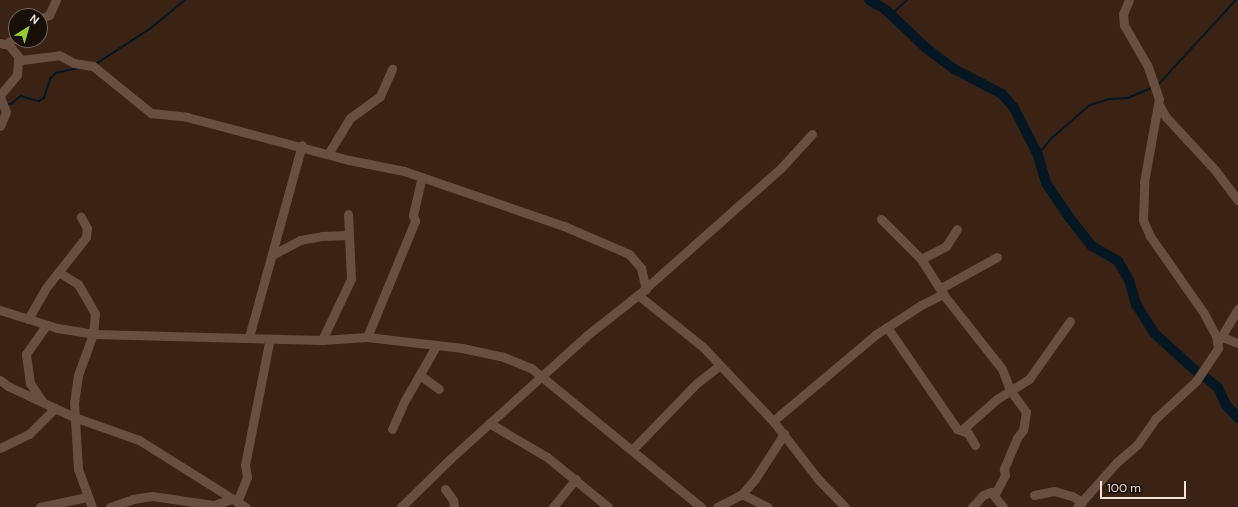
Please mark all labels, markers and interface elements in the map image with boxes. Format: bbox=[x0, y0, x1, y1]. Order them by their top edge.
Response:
north arrow bbox=[8, 8, 48, 48]
text: N bbox=[27, 11, 42, 27]
scale bar bbox=[1102, 473, 1188, 499]
text: 100 m bbox=[1107, 480, 1141, 496]

